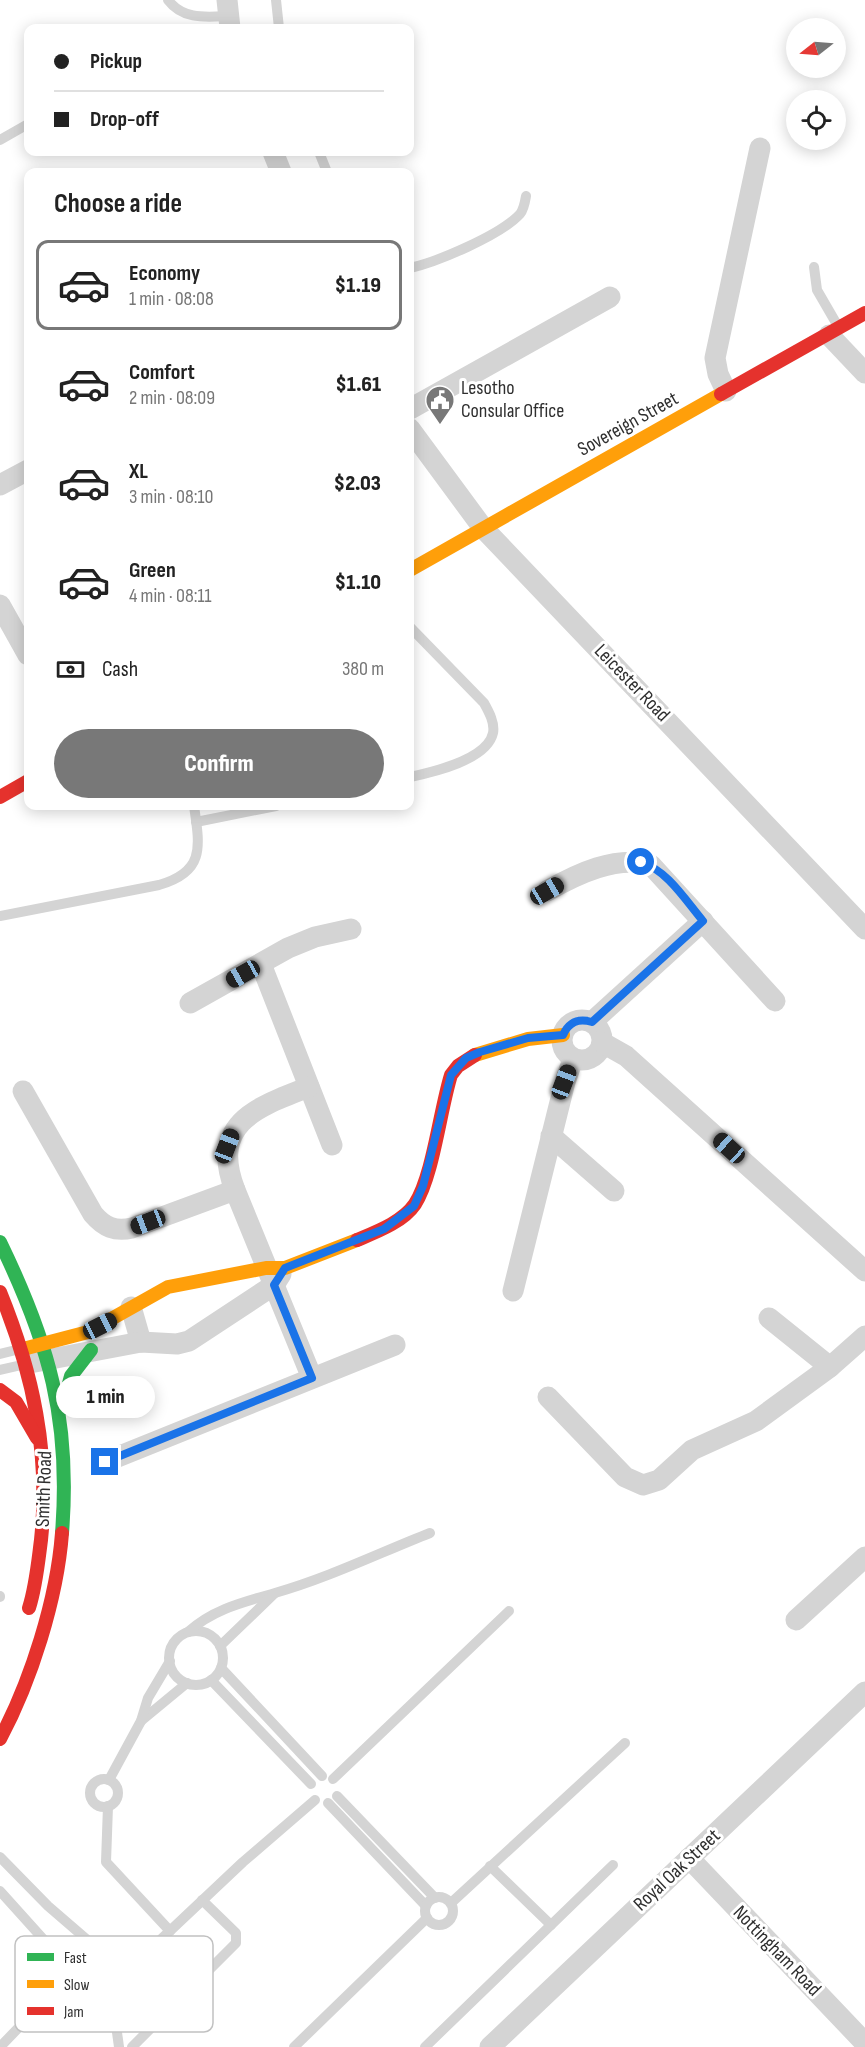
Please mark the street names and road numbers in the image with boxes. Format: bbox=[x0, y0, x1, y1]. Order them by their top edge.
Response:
street label: Sovereign Street bbox=[573, 386, 683, 462]
street label: Leicester Road bbox=[589, 639, 675, 727]
street label: Smith Road bbox=[31, 1450, 57, 1528]
street label: Royal Oak Street bbox=[629, 1824, 725, 1916]
street label: Nottingham Road bbox=[728, 1901, 826, 2001]

